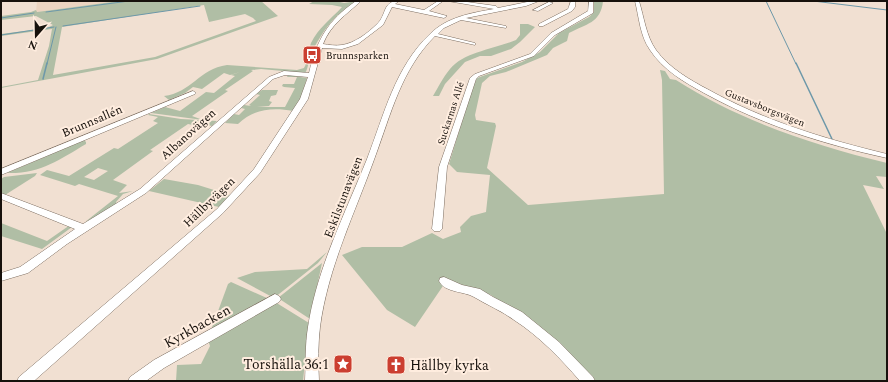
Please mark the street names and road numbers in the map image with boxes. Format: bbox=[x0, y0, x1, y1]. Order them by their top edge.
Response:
street label: Suckarnas Allé bbox=[433, 79, 469, 147]
street label: Gustavsborgsvägen bbox=[722, 85, 807, 131]
street label: Brunnsallén bbox=[59, 100, 125, 143]
street label: Albanovägen bbox=[156, 104, 220, 165]
street label: Eskilstunavägen bbox=[319, 153, 368, 241]
street label: Hällbyvägen bbox=[179, 173, 240, 232]
street label: Kyrkbacken bbox=[160, 299, 234, 353]

